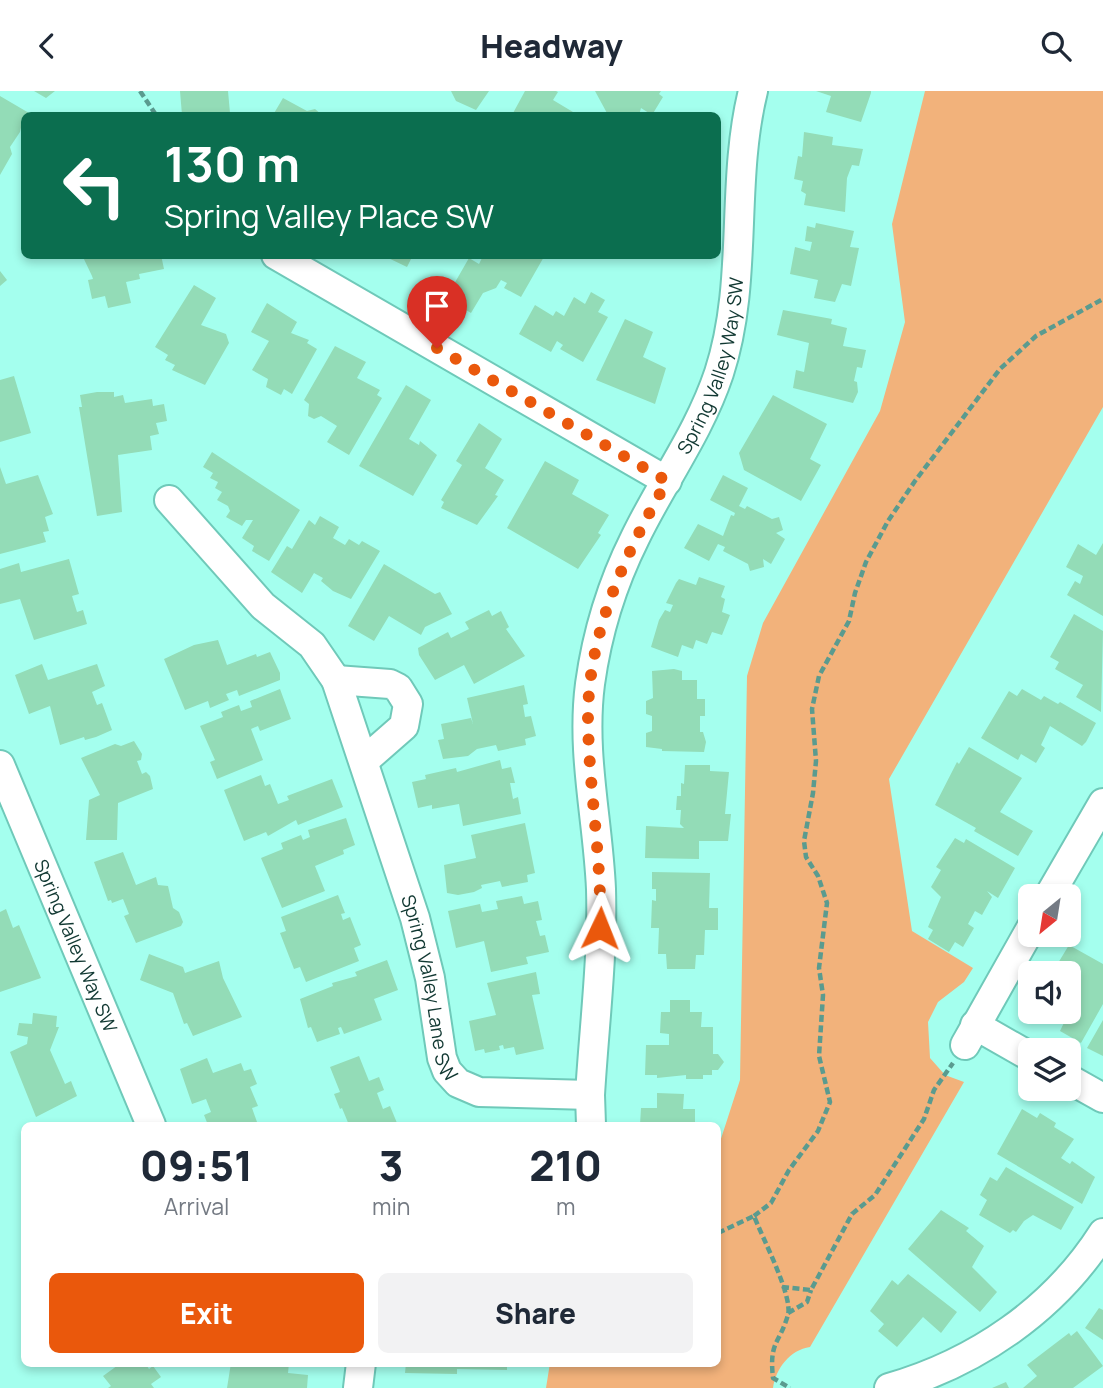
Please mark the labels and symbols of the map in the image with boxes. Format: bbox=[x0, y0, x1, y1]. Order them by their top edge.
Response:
pin bbox=[407, 276, 467, 348]
street label: Spring Valley Way SW bbox=[671, 276, 749, 459]
street label: Spring Valley Way SW bbox=[28, 855, 124, 1036]
north arrow bbox=[1018, 884, 1082, 947]
street label: Spring Valley Lane SW bbox=[395, 891, 464, 1088]
position arrow bbox=[563, 891, 637, 965]

